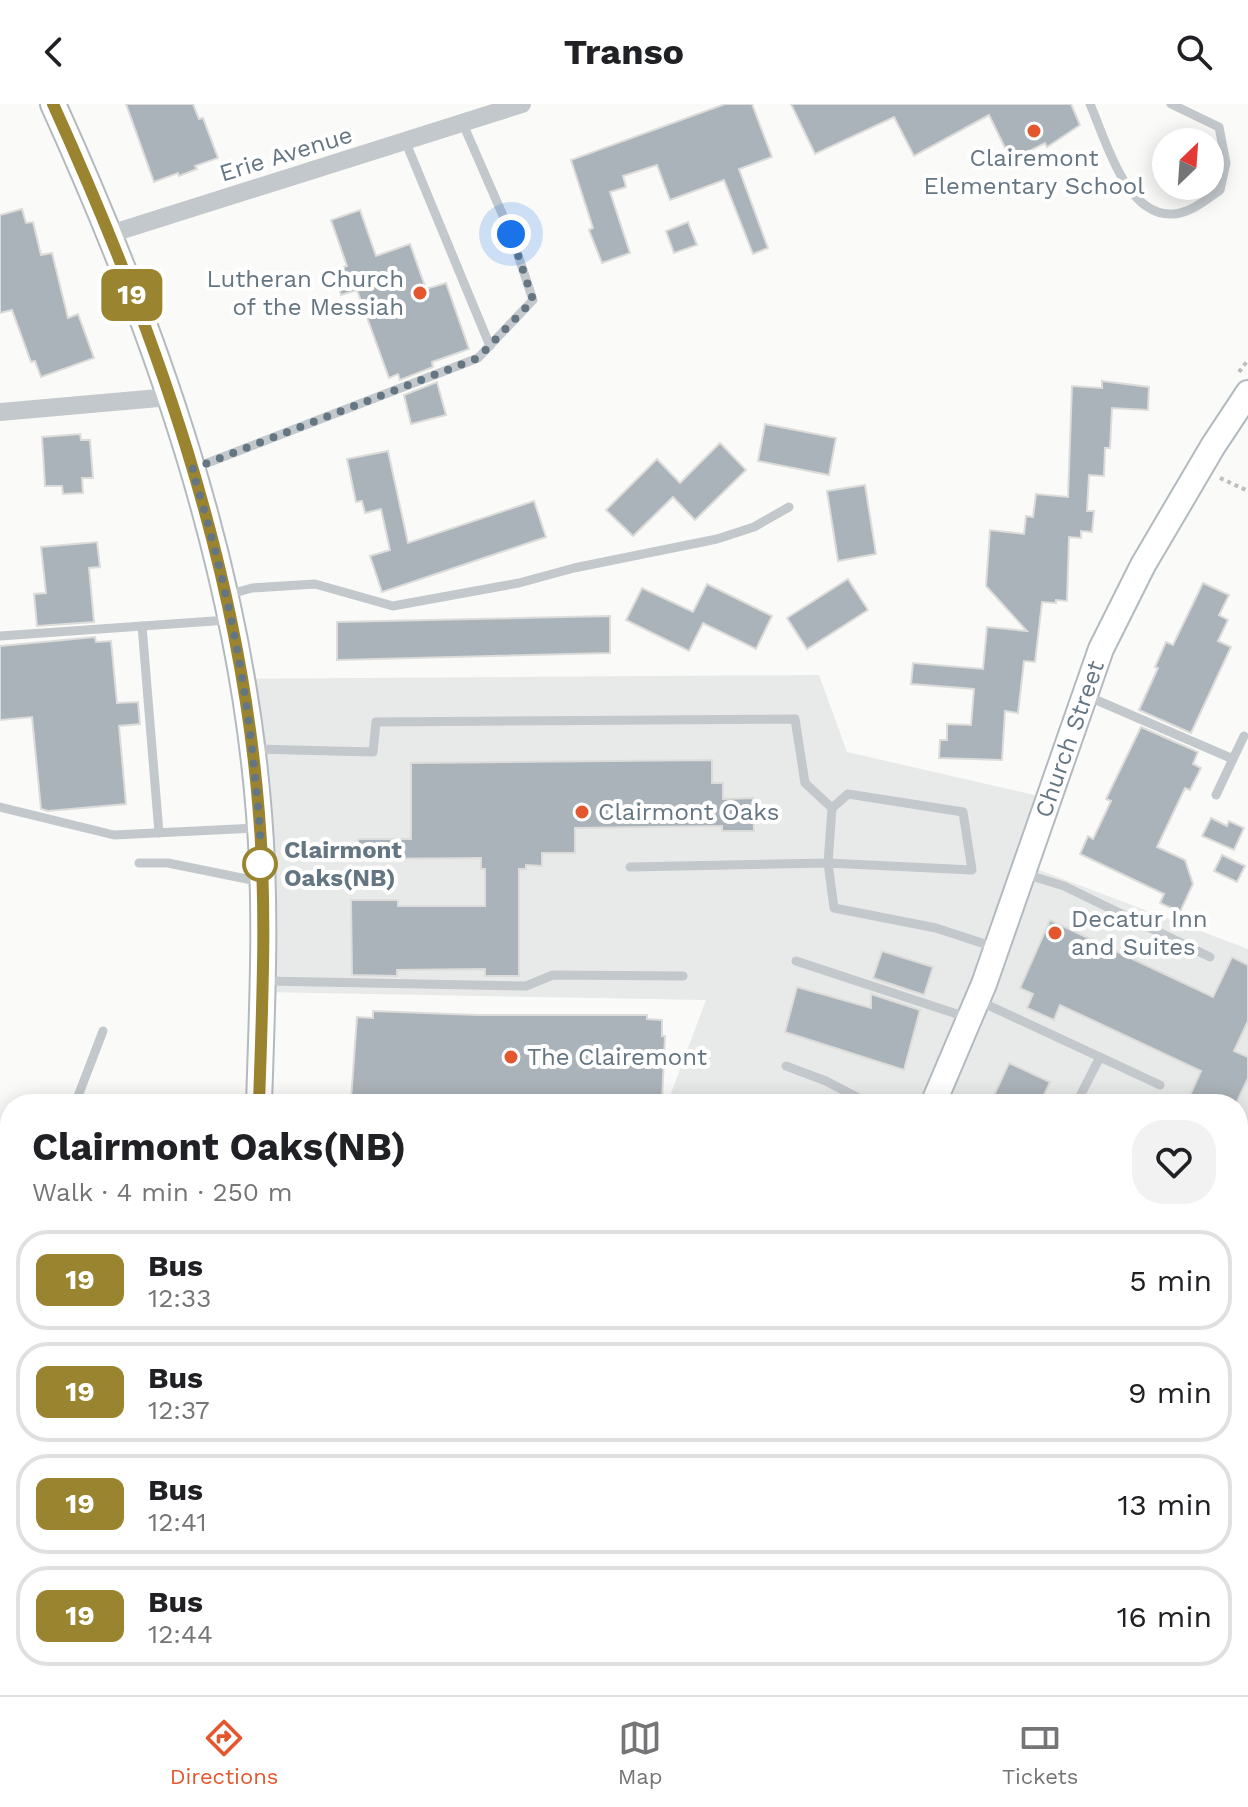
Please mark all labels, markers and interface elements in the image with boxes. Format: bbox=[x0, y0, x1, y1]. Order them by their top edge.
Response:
icon: back bbox=[32, 30, 76, 74]
icon: search bbox=[1172, 30, 1216, 74]
text: Transo bbox=[564, 31, 684, 73]
street label: Erie Avenue bbox=[216, 121, 356, 187]
marker: Clairemont Elementary School bbox=[1025, 122, 1043, 140]
north arrow bbox=[1152, 128, 1224, 200]
map controls bbox=[1152, 128, 1224, 200]
place label: Clairemont Elementary School bbox=[923, 144, 1145, 200]
your location bbox=[491, 214, 531, 254]
place label: Lutheran Church of the Messiah bbox=[206, 265, 404, 321]
line badge: 19 bbox=[96, 269, 168, 321]
text: 19 bbox=[117, 278, 147, 311]
marker: Lutheran Church of the Messiah bbox=[411, 284, 429, 302]
street label: Church Street bbox=[1029, 657, 1110, 821]
place label: Clairmont Oaks bbox=[598, 798, 779, 826]
marker: Clairmont Oaks bbox=[573, 803, 591, 821]
place label: Clairmont Oaks(NB) bbox=[284, 836, 402, 892]
marker: Clairmont Oaks(NB) bbox=[243, 847, 277, 881]
place label: Decatur Inn and Suites bbox=[1071, 905, 1208, 961]
marker: Decatur Inn and Suites bbox=[1046, 924, 1064, 942]
place label: The Clairemont bbox=[527, 1043, 707, 1071]
marker: The Clairemont bbox=[502, 1048, 520, 1066]
button: heart bbox=[1132, 1120, 1216, 1204]
text: Clairmont Oaks(NB) bbox=[32, 1125, 406, 1169]
text: Walk · 4 min · 250 m bbox=[32, 1177, 293, 1207]
text: Bus bbox=[148, 1248, 203, 1283]
text: 19 bbox=[65, 1263, 95, 1296]
text: 5 min bbox=[1129, 1263, 1212, 1298]
text: 12:33 bbox=[148, 1283, 211, 1313]
text: Bus bbox=[148, 1360, 203, 1395]
text: 19 bbox=[65, 1375, 95, 1408]
text: 9 min bbox=[1128, 1375, 1212, 1410]
text: 12:37 bbox=[148, 1395, 210, 1425]
text: Bus bbox=[148, 1472, 203, 1507]
text: 19 bbox=[65, 1487, 95, 1520]
text: 13 min bbox=[1117, 1487, 1212, 1522]
text: 12:41 bbox=[148, 1507, 207, 1537]
text: Bus bbox=[148, 1584, 203, 1619]
text: 19 bbox=[65, 1599, 95, 1632]
text: 16 min bbox=[1117, 1599, 1212, 1634]
text: 12:44 bbox=[148, 1619, 213, 1649]
tab: Directions bbox=[170, 1716, 278, 1789]
tab: Map bbox=[618, 1716, 663, 1789]
tab: Tickets bbox=[1002, 1716, 1078, 1789]

